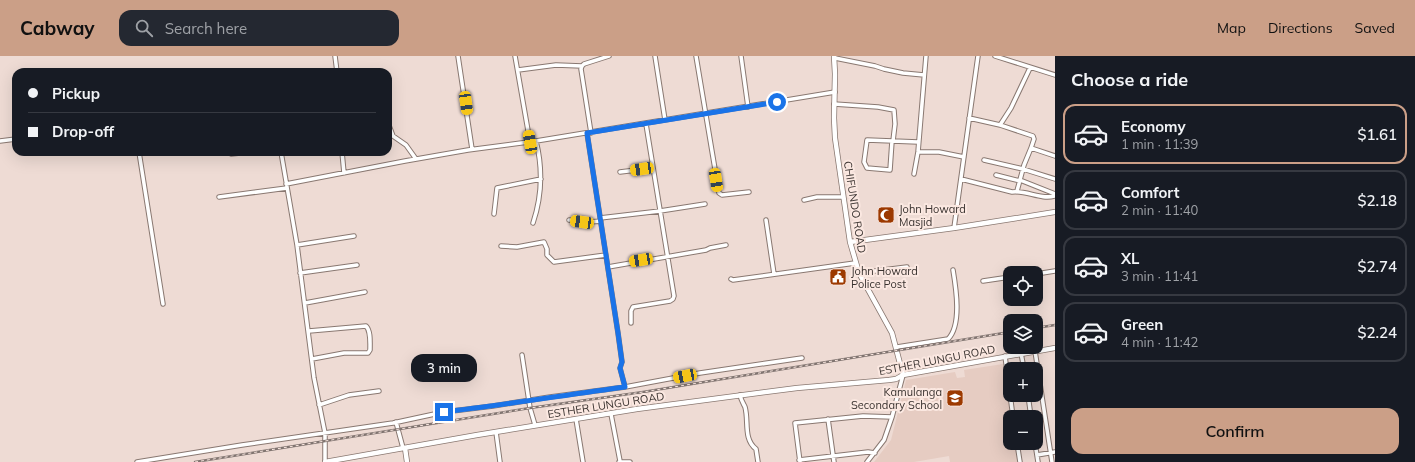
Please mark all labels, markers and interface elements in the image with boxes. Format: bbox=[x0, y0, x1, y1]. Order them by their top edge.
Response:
search box bbox=[119, 10, 399, 46]
text: Cabway bbox=[20, 16, 95, 40]
icon: search bbox=[133, 17, 155, 39]
text: Search here bbox=[165, 19, 247, 38]
text: Map bbox=[1217, 19, 1246, 37]
text: Directions bbox=[1268, 19, 1333, 37]
text: Saved bbox=[1355, 19, 1395, 37]
text: Choose a ride bbox=[1071, 68, 1188, 91]
text: Pickup bbox=[52, 84, 100, 103]
car bbox=[458, 90, 474, 116]
route start bbox=[768, 93, 786, 111]
icon: car bbox=[1073, 116, 1109, 152]
text: Economy bbox=[1121, 117, 1186, 136]
text: Drop-off bbox=[52, 122, 114, 141]
text: $1.61 bbox=[1357, 125, 1397, 144]
car bbox=[522, 129, 538, 155]
text: 1 min · 11:39 bbox=[1121, 136, 1198, 152]
street label: CHIFUNDO ROAD bbox=[841, 160, 869, 254]
car bbox=[629, 161, 655, 177]
car bbox=[708, 167, 724, 193]
icon: car bbox=[1073, 182, 1109, 218]
text: Comfort bbox=[1121, 183, 1179, 202]
text: $2.18 bbox=[1357, 191, 1397, 210]
place label: John Howard Masjid bbox=[899, 202, 966, 229]
text: 2 min · 11:40 bbox=[1121, 202, 1198, 218]
mosque icon: John Howard Masjid bbox=[876, 205, 896, 225]
car bbox=[569, 214, 595, 230]
icon: car bbox=[1073, 248, 1109, 284]
text: XL bbox=[1121, 249, 1139, 268]
car bbox=[628, 252, 654, 268]
text: $2.74 bbox=[1357, 257, 1397, 276]
place label: John Howard Police Post bbox=[851, 264, 918, 291]
map controls bbox=[1003, 266, 1043, 450]
button: locate bbox=[1003, 266, 1043, 306]
public building icon: John Howard Police Post bbox=[828, 267, 848, 287]
text: 3 min · 11:41 bbox=[1121, 268, 1198, 284]
button: layers bbox=[1003, 314, 1043, 354]
icon: car bbox=[1073, 314, 1109, 350]
text: Green bbox=[1121, 315, 1163, 334]
text: $2.24 bbox=[1357, 323, 1397, 342]
text: 4 min · 11:42 bbox=[1121, 334, 1198, 350]
street label: ESTHER LUNGU ROAD bbox=[878, 342, 996, 378]
callout: 3 min bbox=[411, 354, 477, 382]
text: 3 min bbox=[427, 360, 461, 376]
button: + bbox=[1003, 362, 1043, 402]
car bbox=[672, 368, 698, 384]
place label: Kamulanga Secondary School bbox=[851, 385, 942, 412]
school or university icon: Kamulanga Secondary School bbox=[945, 388, 965, 408]
street label: ESTHER LUNGU ROAD bbox=[547, 389, 665, 421]
route end bbox=[435, 403, 453, 421]
button: Confirm bbox=[1071, 408, 1399, 454]
button: − bbox=[1003, 410, 1043, 450]

